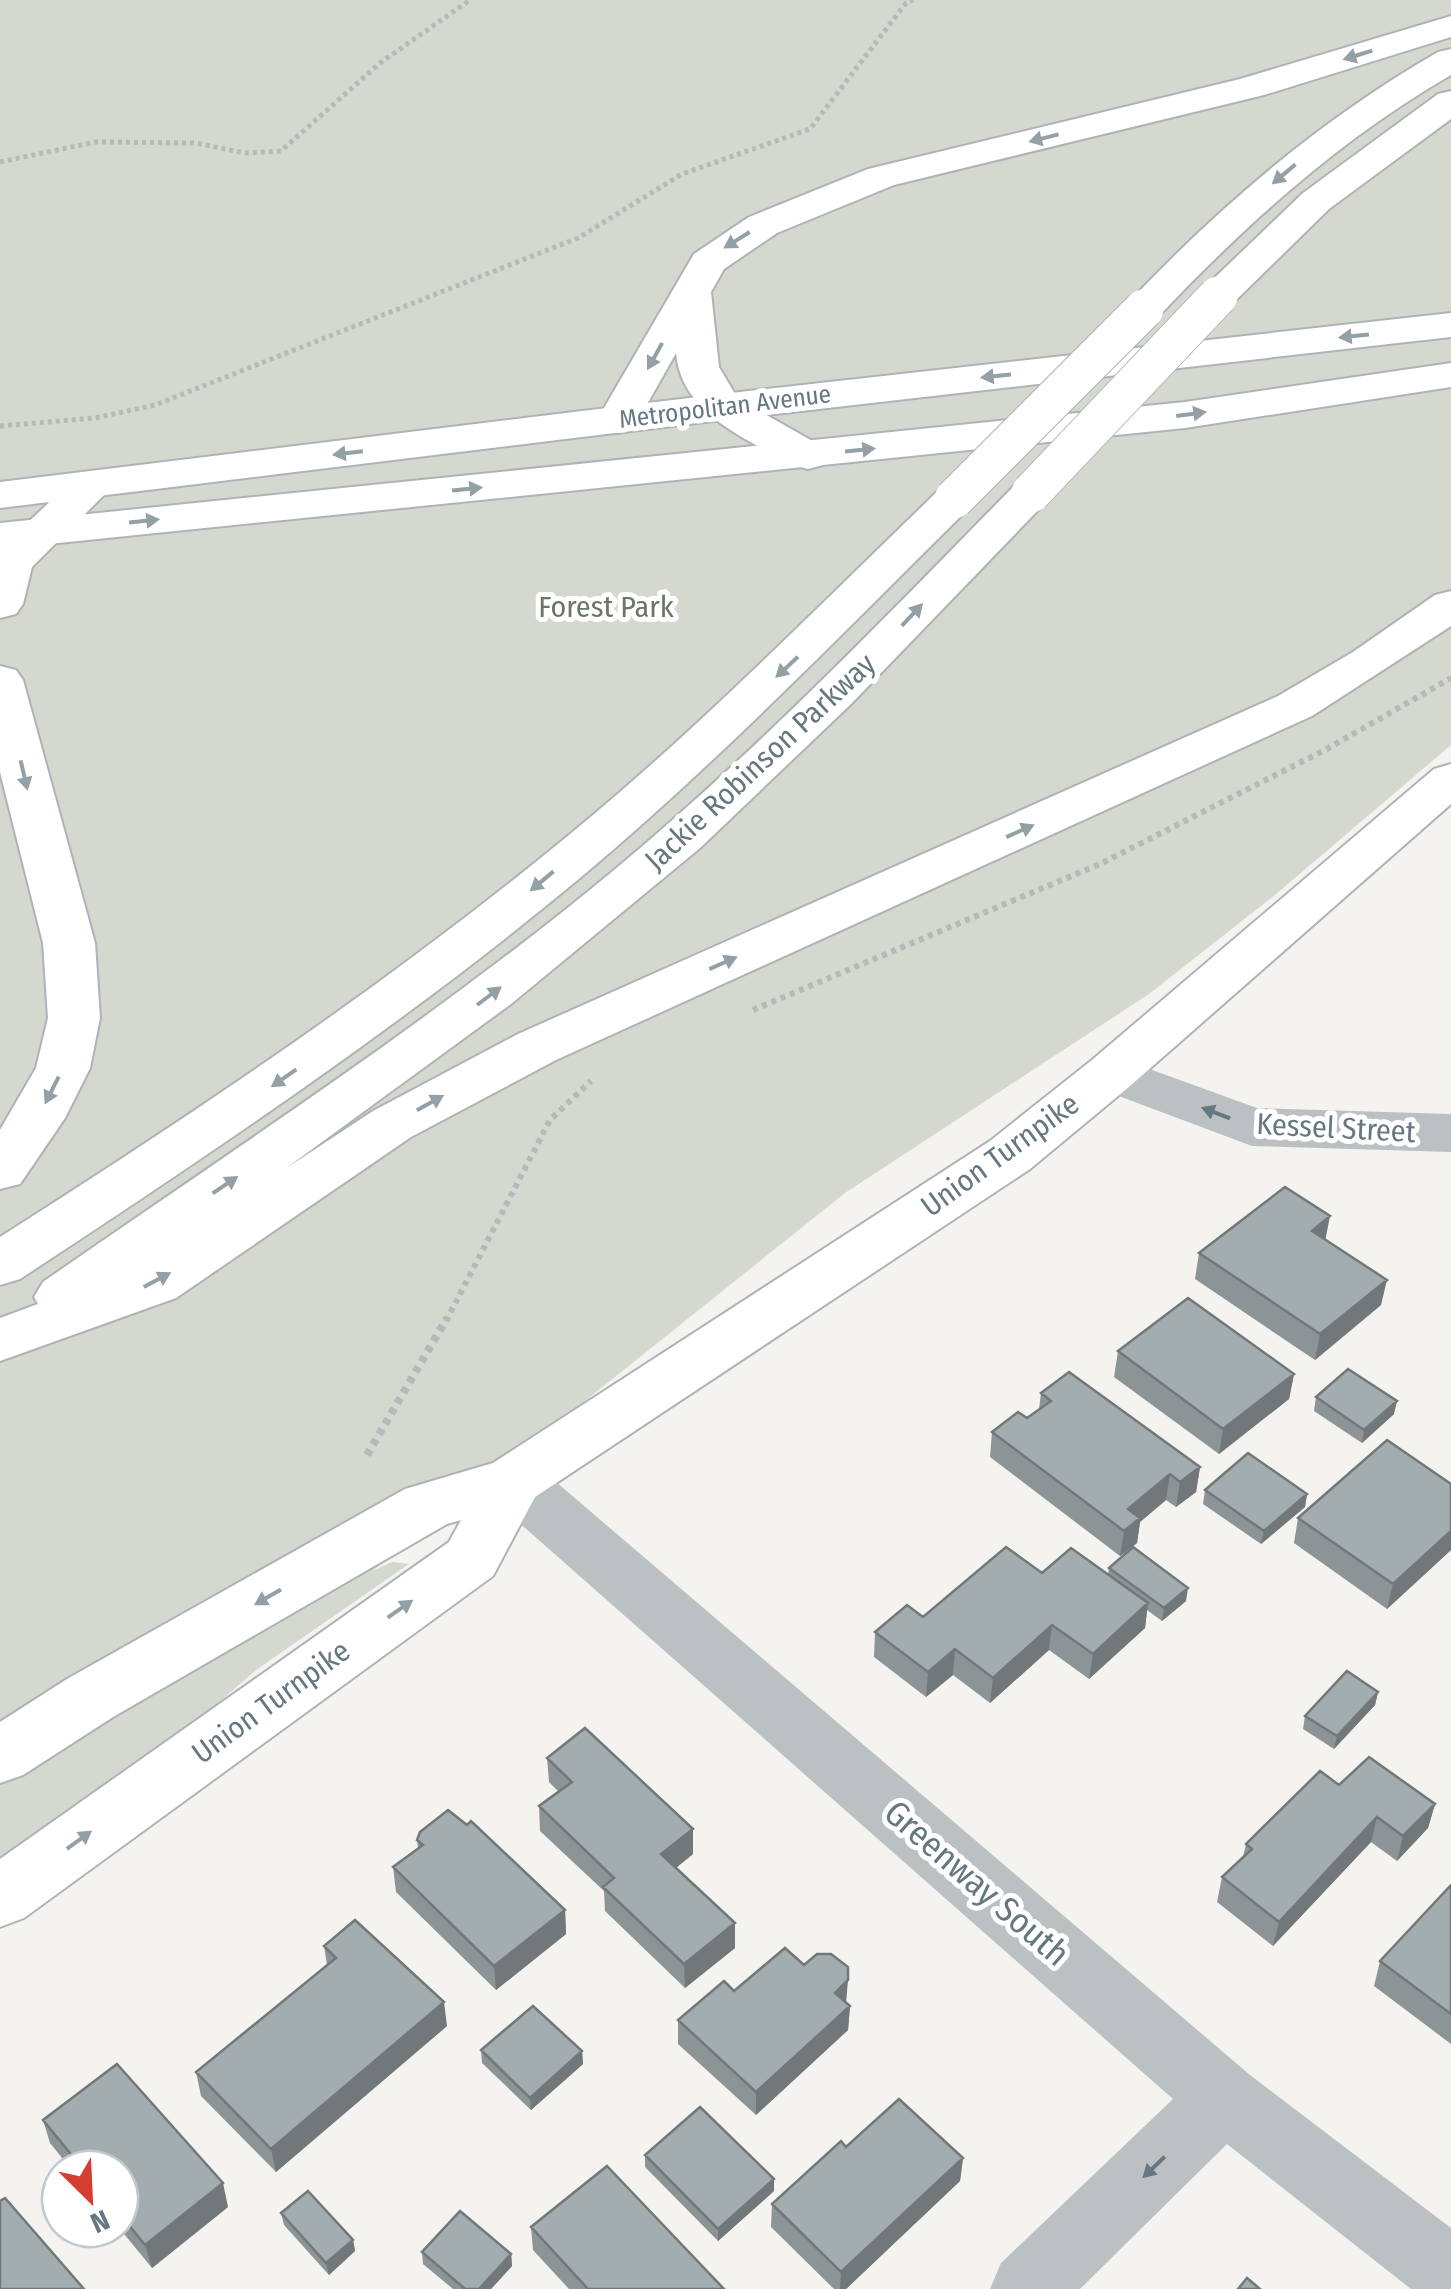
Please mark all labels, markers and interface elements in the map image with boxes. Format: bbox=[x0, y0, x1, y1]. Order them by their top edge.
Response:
one-way arrow bbox=[1342, 48, 1373, 63]
one-way arrow bbox=[1028, 131, 1059, 146]
one-way arrow bbox=[1272, 163, 1297, 185]
one-way arrow bbox=[723, 231, 751, 249]
one-way arrow bbox=[1338, 328, 1369, 344]
one-way arrow bbox=[647, 342, 664, 371]
one-way arrow bbox=[980, 368, 1012, 384]
street label: Metropolitan Avenue bbox=[617, 379, 833, 435]
one-way arrow bbox=[1176, 406, 1207, 422]
one-way arrow bbox=[845, 442, 877, 458]
one-way arrow bbox=[331, 445, 363, 461]
one-way arrow bbox=[452, 481, 484, 497]
one-way arrow bbox=[129, 513, 160, 529]
park label: Forest Park bbox=[538, 589, 674, 625]
one-way arrow bbox=[901, 603, 923, 628]
street label: Jackie Robinson Parkway bbox=[637, 646, 883, 878]
one-way arrow bbox=[775, 655, 799, 678]
one-way arrow bbox=[17, 760, 32, 791]
one-way arrow bbox=[1005, 823, 1035, 839]
one-way arrow bbox=[529, 870, 554, 891]
one-way arrow bbox=[708, 955, 738, 971]
one-way arrow bbox=[476, 986, 502, 1006]
one-way arrow bbox=[270, 1068, 297, 1087]
one-way arrow bbox=[44, 1075, 61, 1104]
street label: Union Turnpike bbox=[914, 1086, 1086, 1224]
one-way arrow bbox=[415, 1095, 444, 1112]
one-way arrow bbox=[1201, 1105, 1231, 1121]
street label: Kessel Street bbox=[1256, 1106, 1417, 1150]
one-way arrow bbox=[212, 1176, 239, 1195]
one-way arrow bbox=[143, 1271, 171, 1289]
one-way arrow bbox=[254, 1587, 282, 1605]
one-way arrow bbox=[387, 1600, 413, 1620]
street label: Union Turnpike bbox=[185, 1633, 357, 1771]
street label: Greenway South bbox=[876, 1791, 1078, 1975]
one-way arrow bbox=[66, 1830, 92, 1850]
north arrow bbox=[40, 2149, 140, 2249]
one-way arrow bbox=[1143, 2154, 1167, 2178]
text: N bbox=[86, 2203, 114, 2240]

